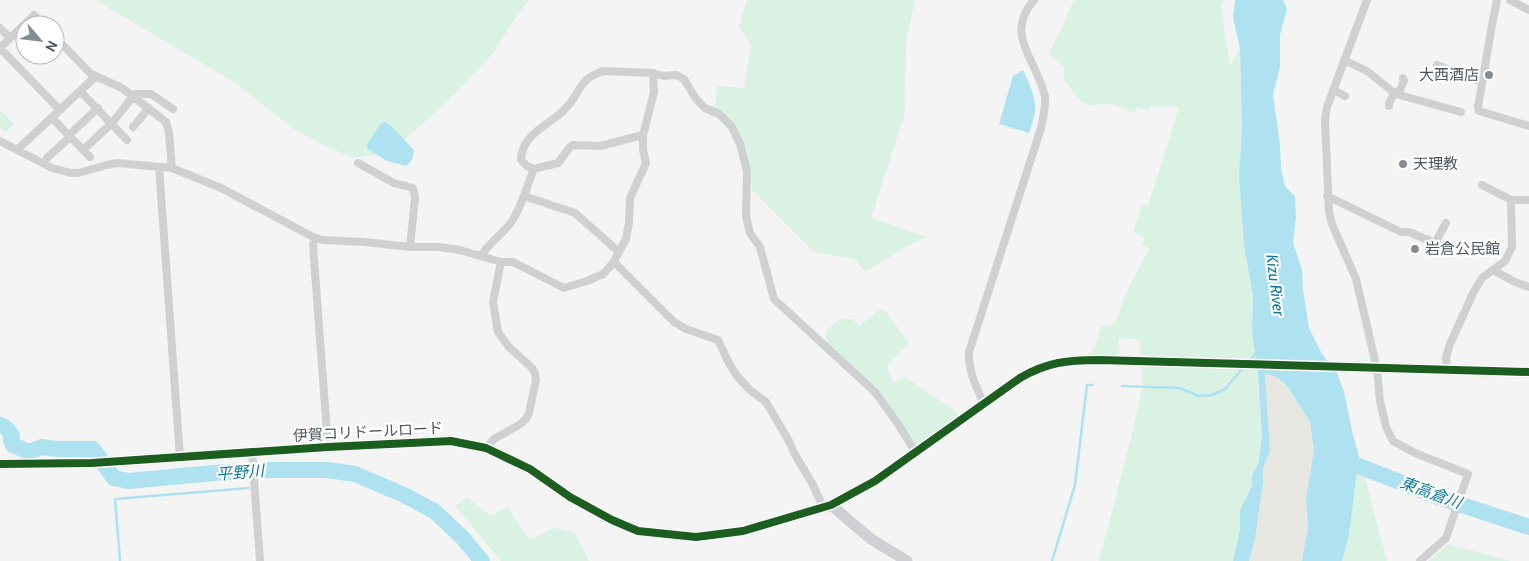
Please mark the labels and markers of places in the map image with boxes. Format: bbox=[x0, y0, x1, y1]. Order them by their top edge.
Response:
place label: 大西酒店 bbox=[1419, 66, 1479, 84]
marker: 大西酒店 bbox=[1483, 69, 1495, 81]
place label: 天理教 bbox=[1413, 155, 1458, 173]
marker: 天理教 bbox=[1397, 158, 1409, 170]
place label: 岩倉公民館 bbox=[1425, 240, 1500, 258]
marker: 岩倉公民館 bbox=[1409, 243, 1421, 255]

